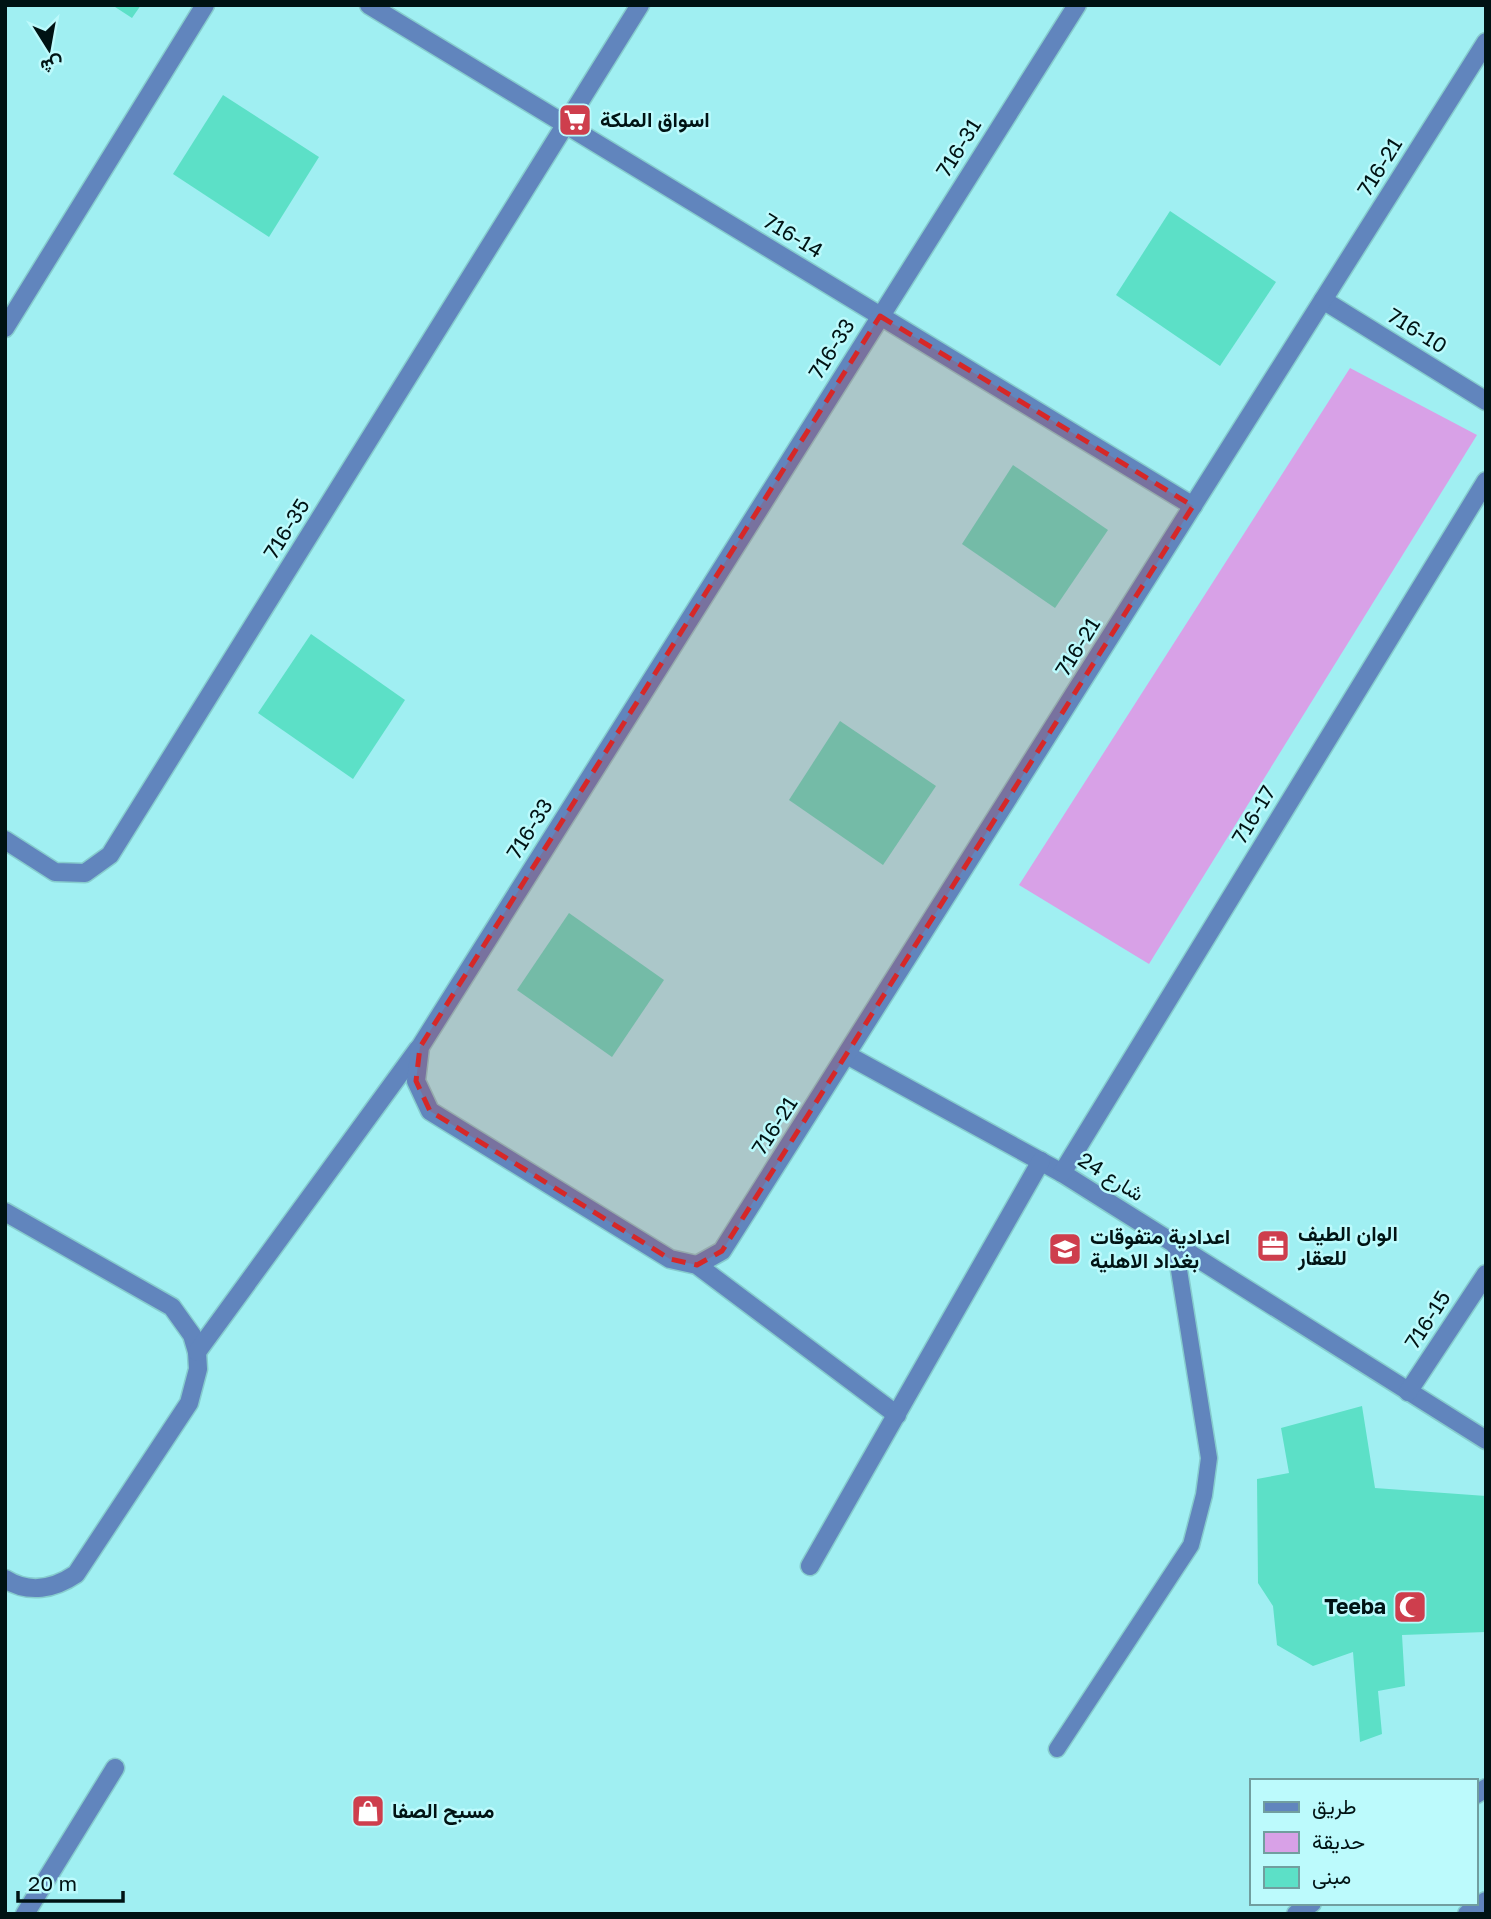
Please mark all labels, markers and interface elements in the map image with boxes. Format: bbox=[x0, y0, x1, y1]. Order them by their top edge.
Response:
north arrow bbox=[14, 14, 84, 84]
text: ش bbox=[39, 52, 66, 80]
supermarket icon: اسواق الملكة bbox=[556, 101, 594, 139]
place label: اسواق الملكة bbox=[600, 106, 710, 133]
street label: 716-31 bbox=[930, 113, 986, 182]
street label: 716-21 bbox=[1351, 132, 1407, 201]
street label: 716-14 bbox=[759, 207, 828, 263]
street label: 716-10 bbox=[1383, 302, 1452, 358]
street label: 716-33 bbox=[802, 313, 860, 384]
street label: 716-35 bbox=[258, 493, 315, 564]
street label: 716-21 bbox=[1049, 612, 1105, 681]
street label: 716-17 bbox=[1226, 781, 1281, 848]
street label: 716-33 bbox=[500, 793, 558, 864]
street label: 716-21 bbox=[746, 1091, 803, 1160]
street label: شارع 24 bbox=[1073, 1146, 1149, 1208]
place label: الوان الطيف للعقار bbox=[1297, 1220, 1398, 1271]
place label: اعدادية متفوقات بغداد الاهلية bbox=[1090, 1223, 1230, 1273]
office icon: الوان الطيف للعقار bbox=[1254, 1227, 1292, 1265]
school or university icon: اعدادية متفوقات بغداد الاهلية bbox=[1046, 1230, 1084, 1268]
street label: 716-15 bbox=[1399, 1285, 1456, 1354]
mosque icon: Teeba bbox=[1391, 1588, 1429, 1626]
place label: Teeba bbox=[1324, 1593, 1386, 1619]
legend bbox=[1250, 1779, 1477, 1905]
shop icon: مسبح الصفا bbox=[349, 1792, 387, 1830]
text: طريق bbox=[1312, 1793, 1357, 1820]
place label: مسبح الصفا bbox=[392, 1797, 494, 1825]
text: حديقة bbox=[1312, 1828, 1365, 1854]
scale bar bbox=[18, 1860, 122, 1904]
text: مبنى bbox=[1312, 1863, 1351, 1889]
text: 20 m bbox=[28, 1870, 77, 1896]

